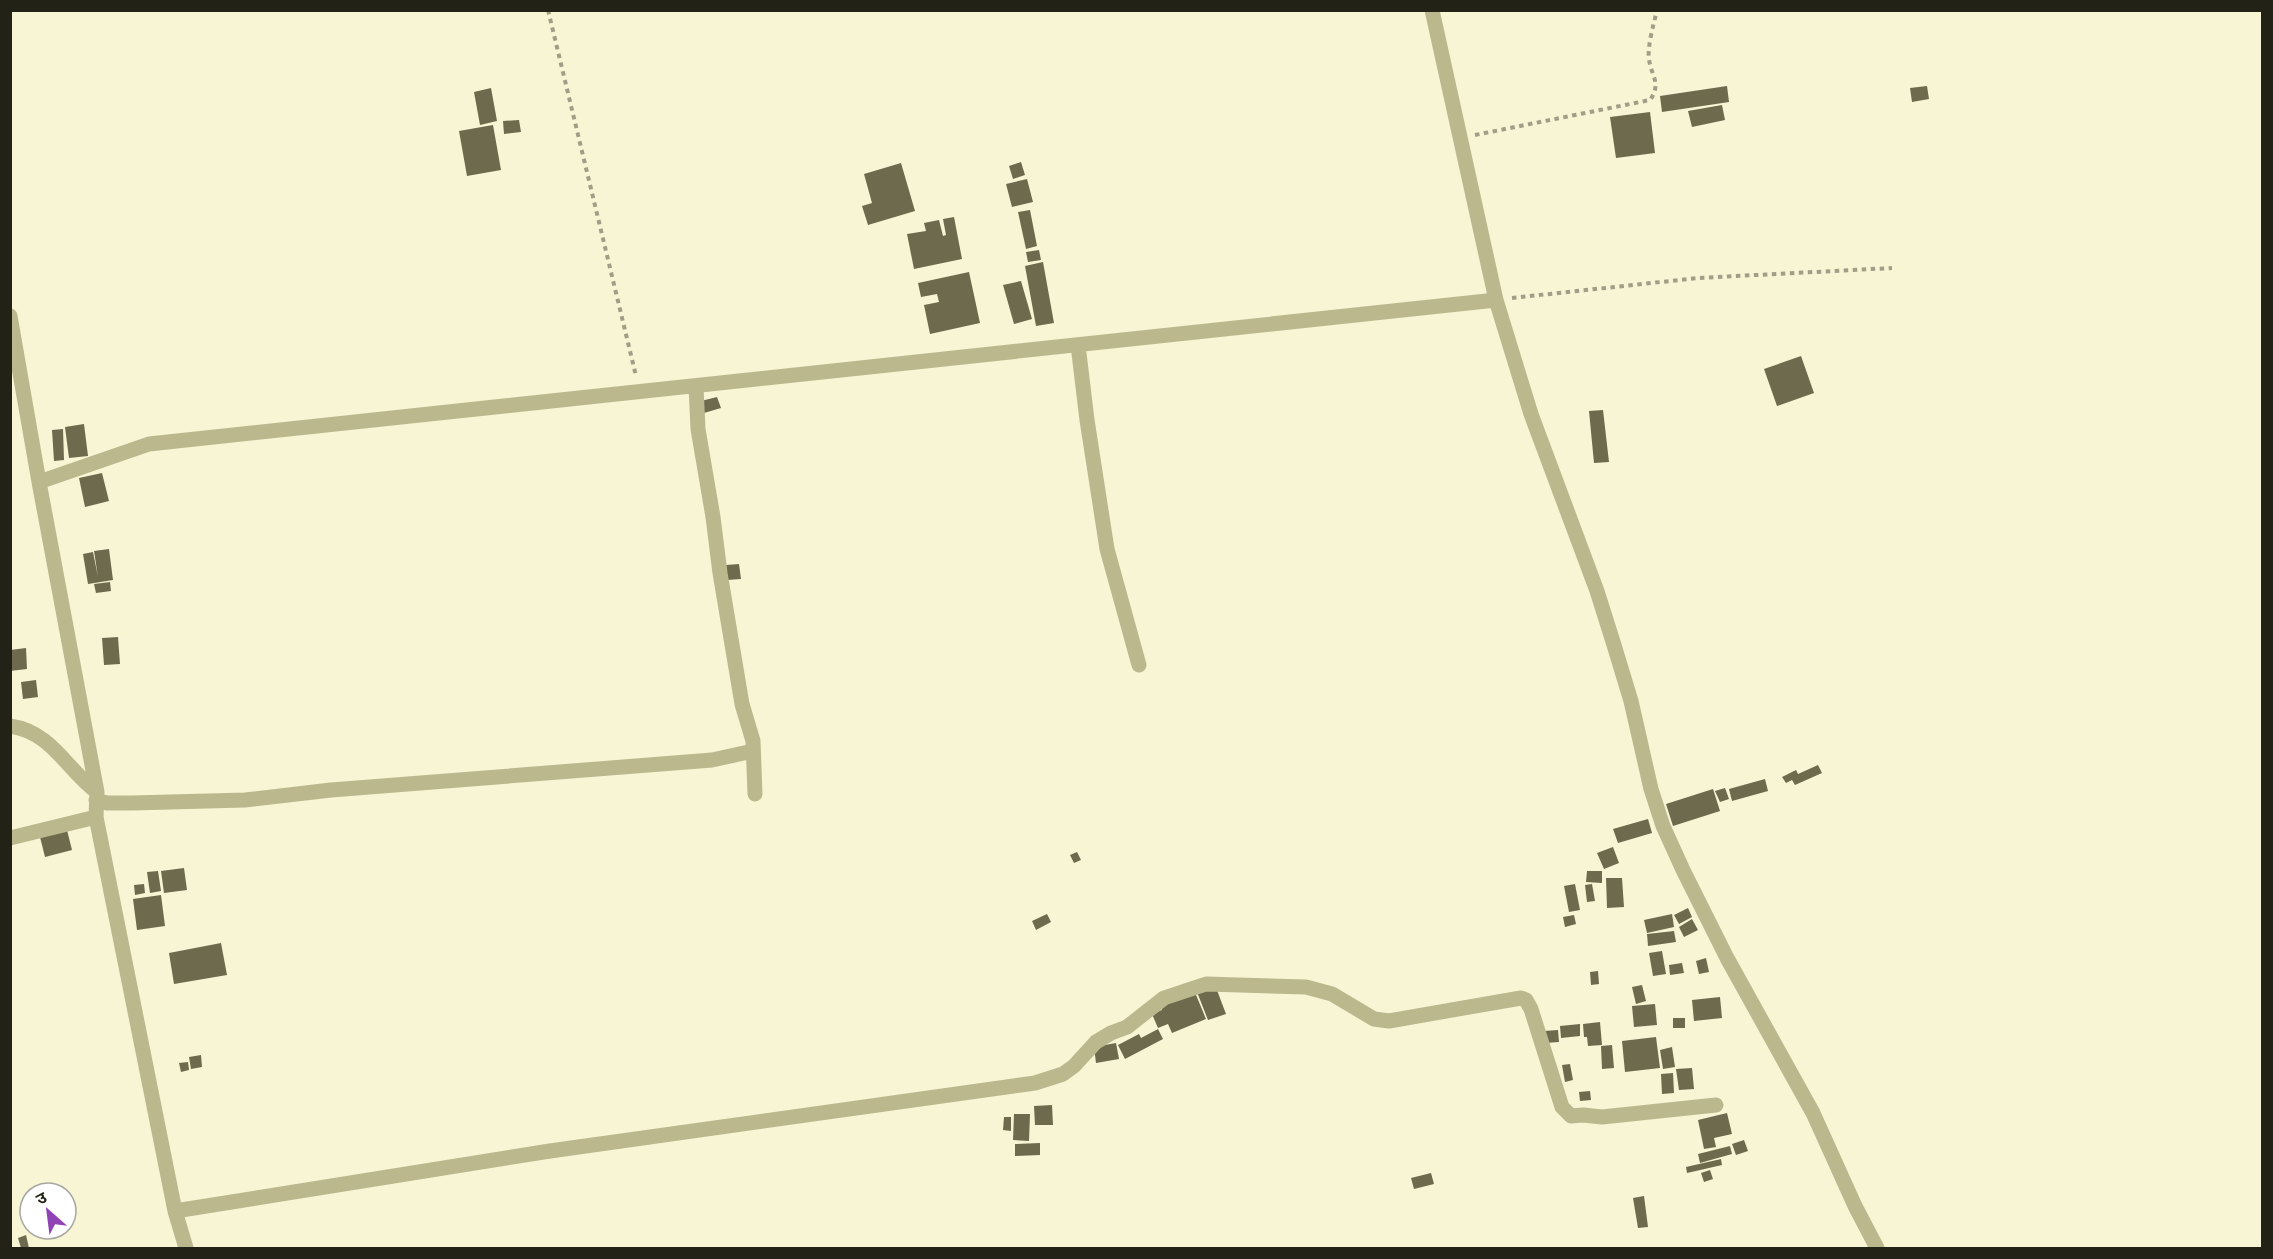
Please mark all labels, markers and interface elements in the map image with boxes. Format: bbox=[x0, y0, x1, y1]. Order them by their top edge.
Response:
north arrow bbox=[18, 1181, 78, 1241]
text: उ bbox=[34, 1189, 50, 1208]

